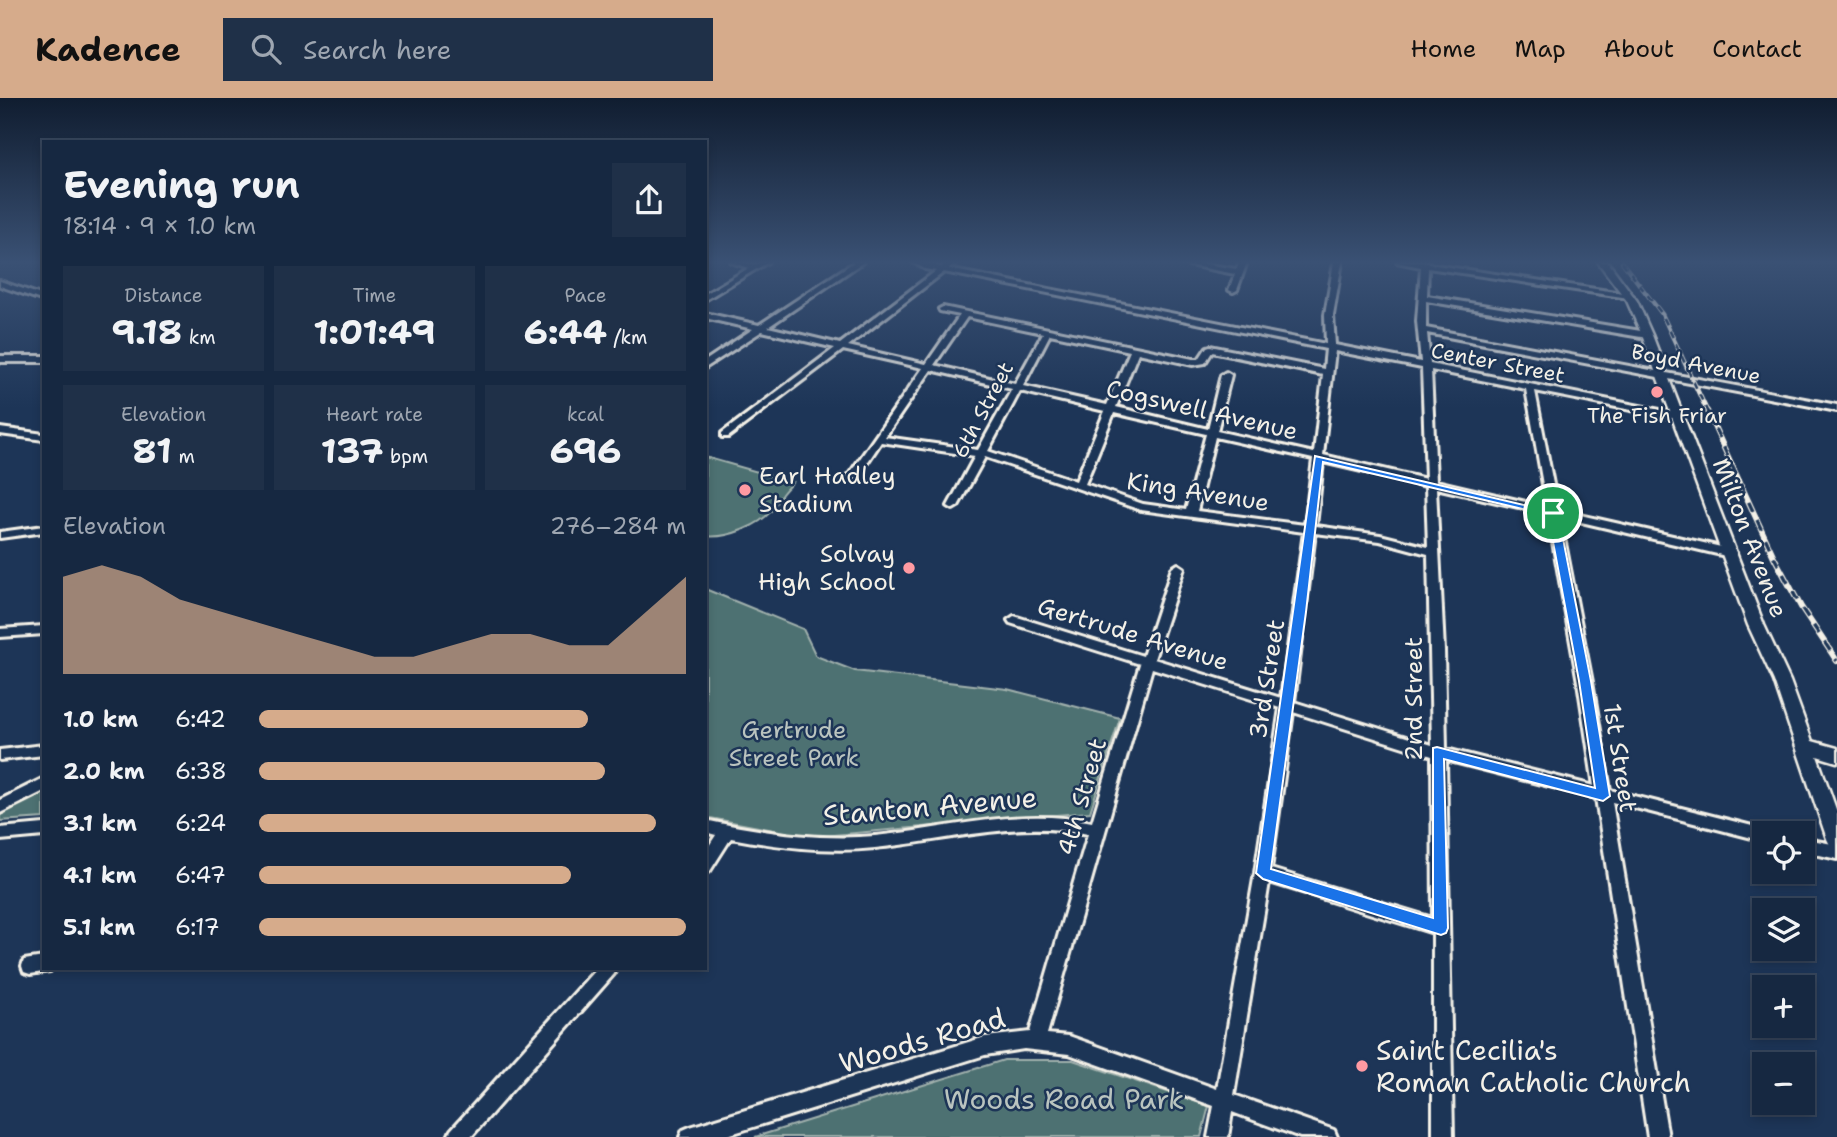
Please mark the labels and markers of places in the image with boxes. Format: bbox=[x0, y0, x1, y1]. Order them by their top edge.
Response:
marker: The Fish Friar bbox=[1649, 384, 1665, 400]
place label: The Fish Friar bbox=[1587, 402, 1727, 430]
place label: Earl Hadley Stadium bbox=[759, 460, 895, 520]
marker: Earl Hadley Stadium bbox=[737, 482, 753, 498]
pin bbox=[1523, 483, 1583, 543]
place label: Solvay High School bbox=[758, 538, 896, 598]
marker: Solvay High School bbox=[901, 560, 917, 576]
place label: Saint Cecilia's Roman Catholic Church bbox=[1376, 1031, 1691, 1101]
marker: Saint Cecilia's Roman Catholic Church bbox=[1354, 1058, 1370, 1074]

